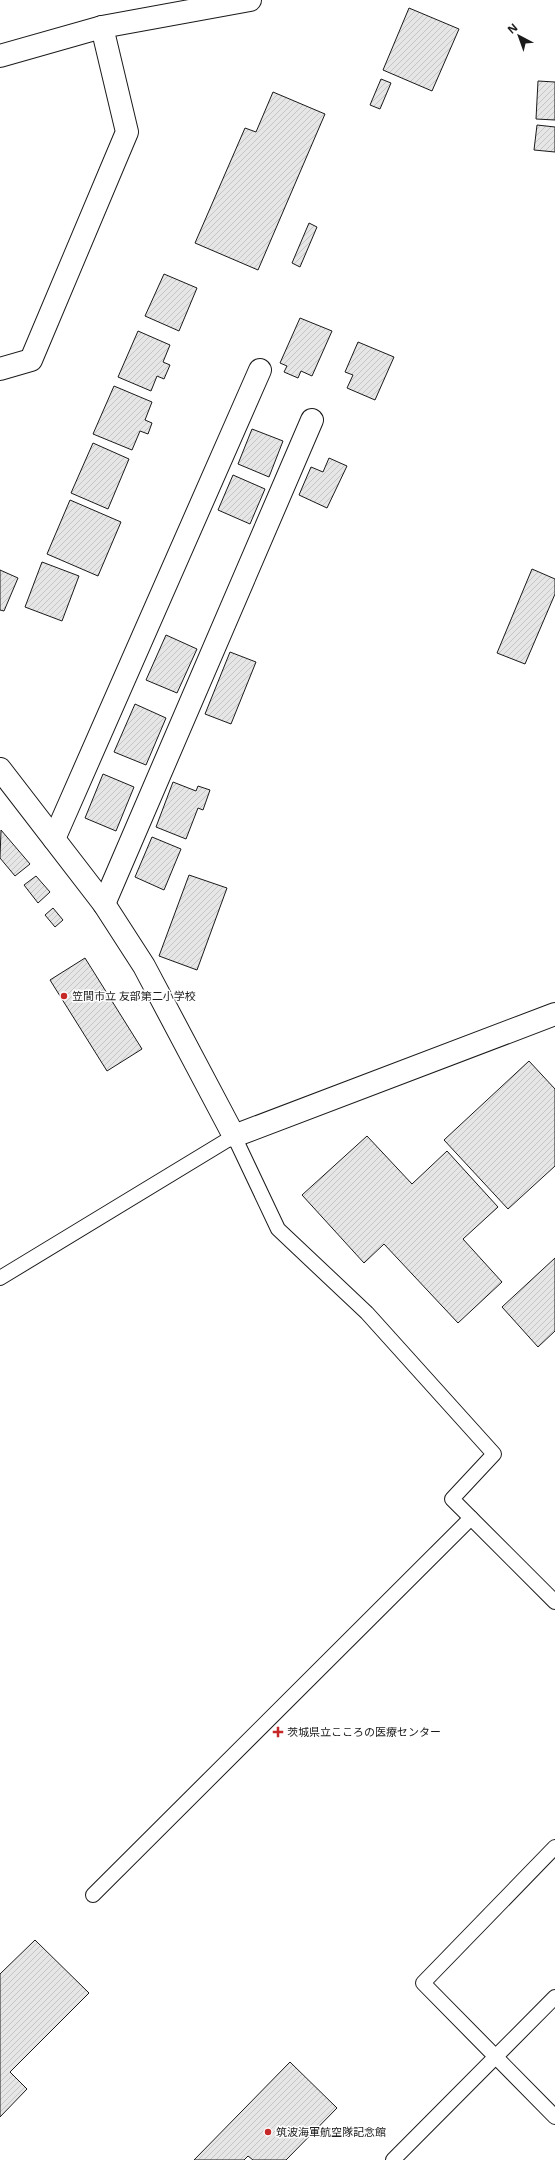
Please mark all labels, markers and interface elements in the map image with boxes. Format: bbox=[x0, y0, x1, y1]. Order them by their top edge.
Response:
north arrow bbox=[499, 16, 539, 56]
text: N bbox=[504, 19, 520, 37]
place label: 笠間市立 友部第二小学校 bbox=[72, 988, 196, 1003]
marker: 笠間市立 友部第二小学校 bbox=[59, 991, 69, 1001]
place label: 茨城県立こころの医療センター bbox=[287, 1724, 441, 1739]
marker: 茨城県立こころの医療センター bbox=[272, 1726, 284, 1738]
place label: 筑波海軍航空隊記念館 bbox=[276, 2124, 386, 2139]
marker: 筑波海軍航空隊記念館 bbox=[263, 2127, 273, 2137]

